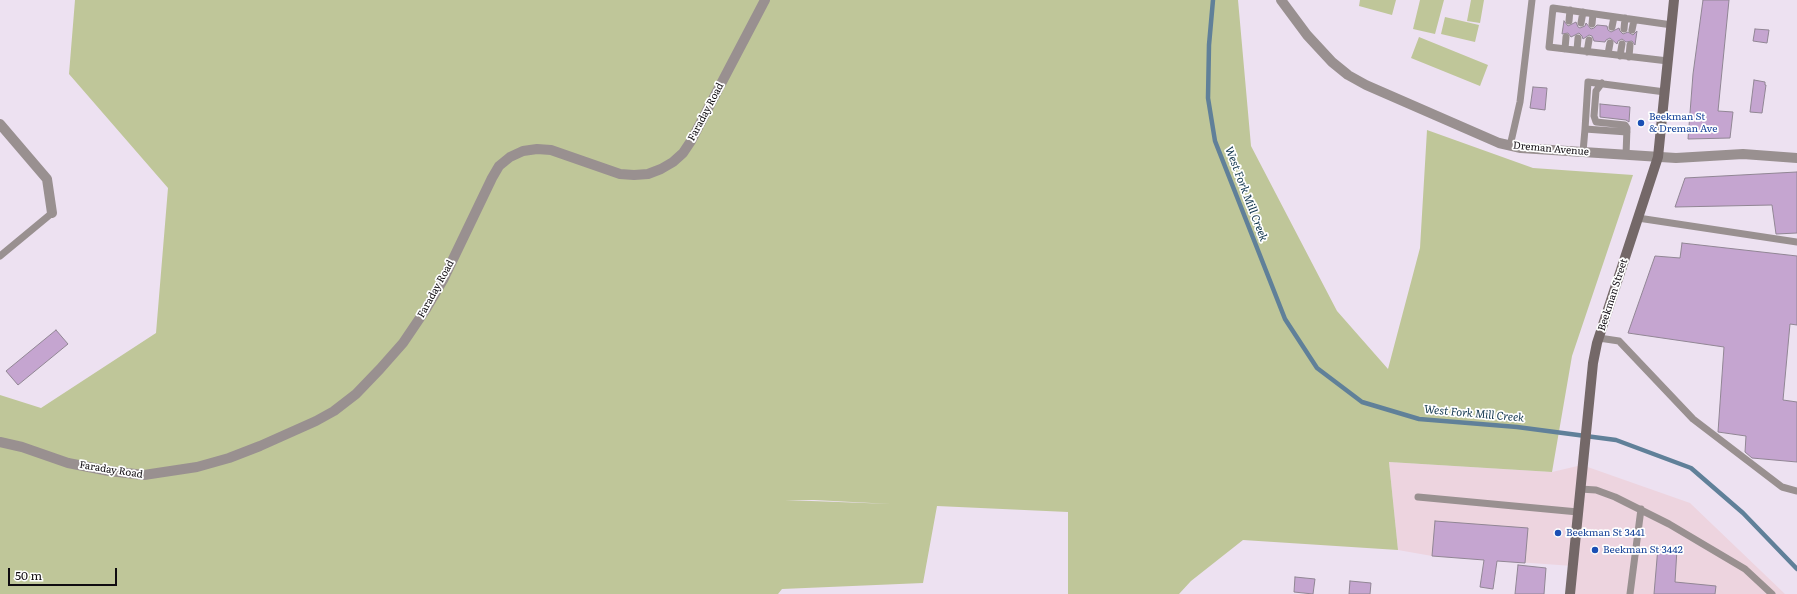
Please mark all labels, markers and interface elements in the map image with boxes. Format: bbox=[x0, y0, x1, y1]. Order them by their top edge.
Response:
street label: Faraday Road bbox=[686, 81, 726, 143]
place label: Beekman St & Dreman Ave bbox=[1649, 111, 1717, 134]
marker: Beekman St & Dreman Ave bbox=[1636, 118, 1646, 128]
street label: Dreman Avenue bbox=[1513, 140, 1589, 158]
water label: West Fork Mill Creek bbox=[1222, 145, 1270, 243]
street label: Beekman Street bbox=[1596, 257, 1630, 333]
street label: Faraday Road bbox=[415, 258, 457, 320]
water label: West Fork Mill Creek bbox=[1423, 403, 1525, 425]
street label: Faraday Road bbox=[78, 459, 144, 481]
place label: Beekman St 3441 bbox=[1566, 527, 1645, 539]
marker: Beekman St 3441 bbox=[1553, 528, 1563, 538]
place label: Beekman St 3442 bbox=[1603, 544, 1683, 556]
marker: Beekman St 3442 bbox=[1590, 545, 1600, 555]
scale bar bbox=[10, 560, 119, 586]
text: 50 m bbox=[15, 566, 42, 584]

